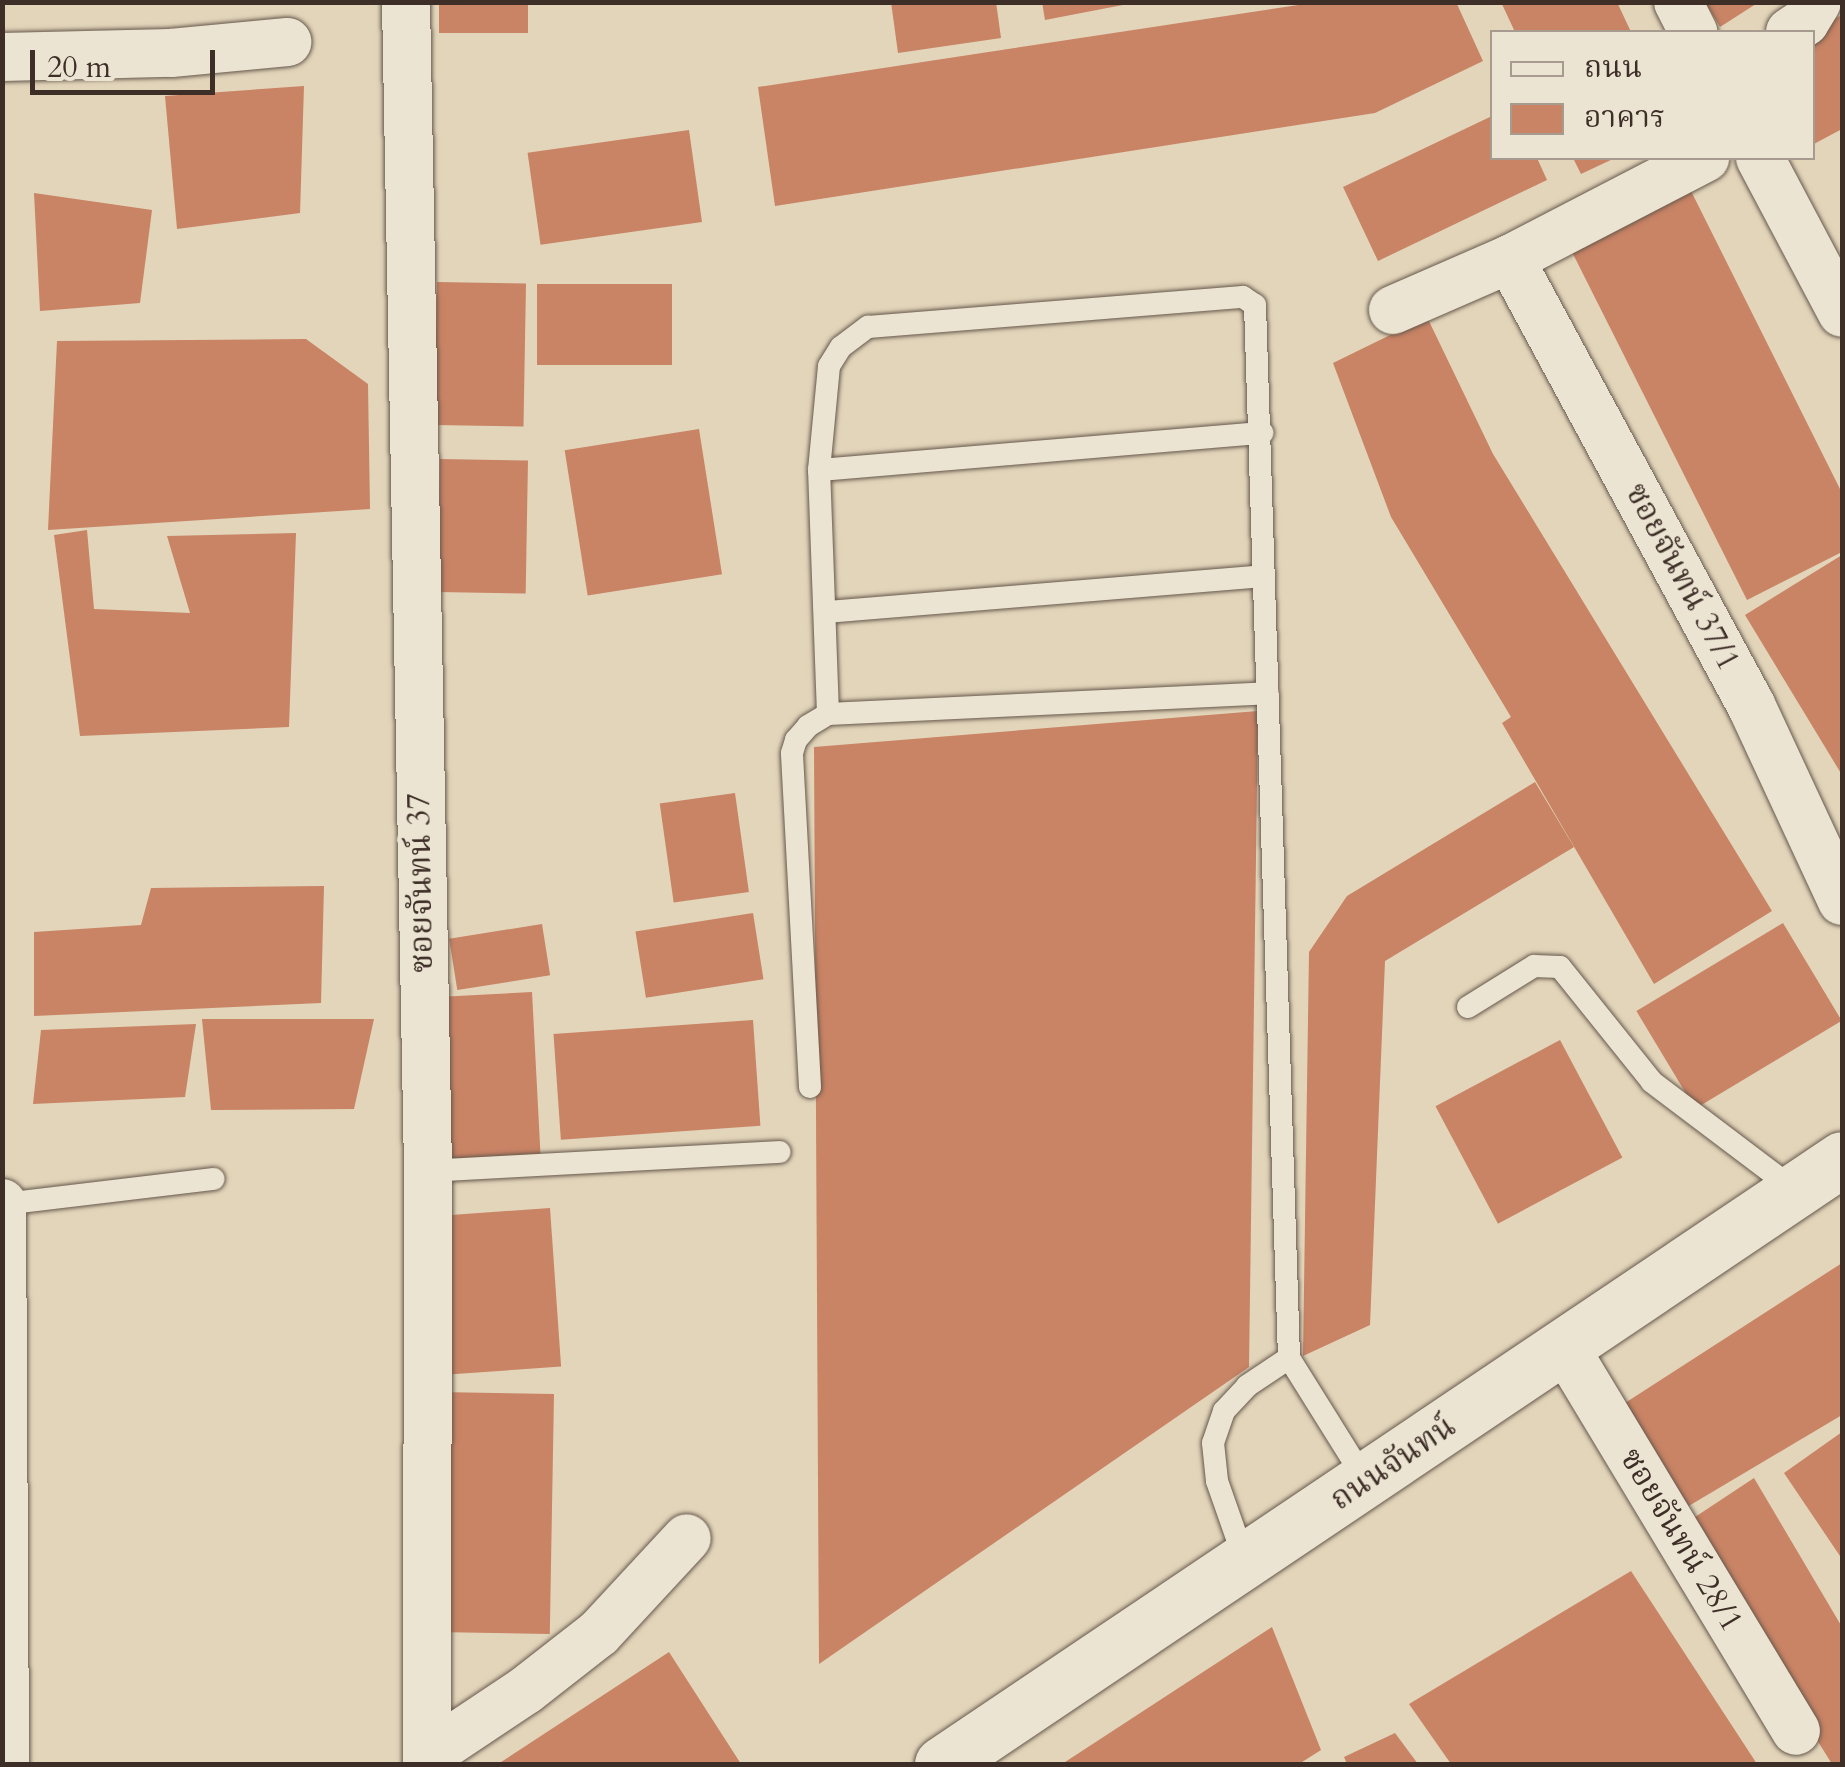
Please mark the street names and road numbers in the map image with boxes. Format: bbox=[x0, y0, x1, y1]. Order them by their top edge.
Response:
street label: ซอยจันทน์ 37/1 bbox=[1617, 477, 1747, 677]
street label: ซอยจันทน์ 37 bbox=[400, 793, 442, 973]
street label: ถนนจันทน์ bbox=[1323, 1407, 1463, 1519]
street label: ซอยจันทน์ 28/1 bbox=[1611, 1442, 1751, 1638]

